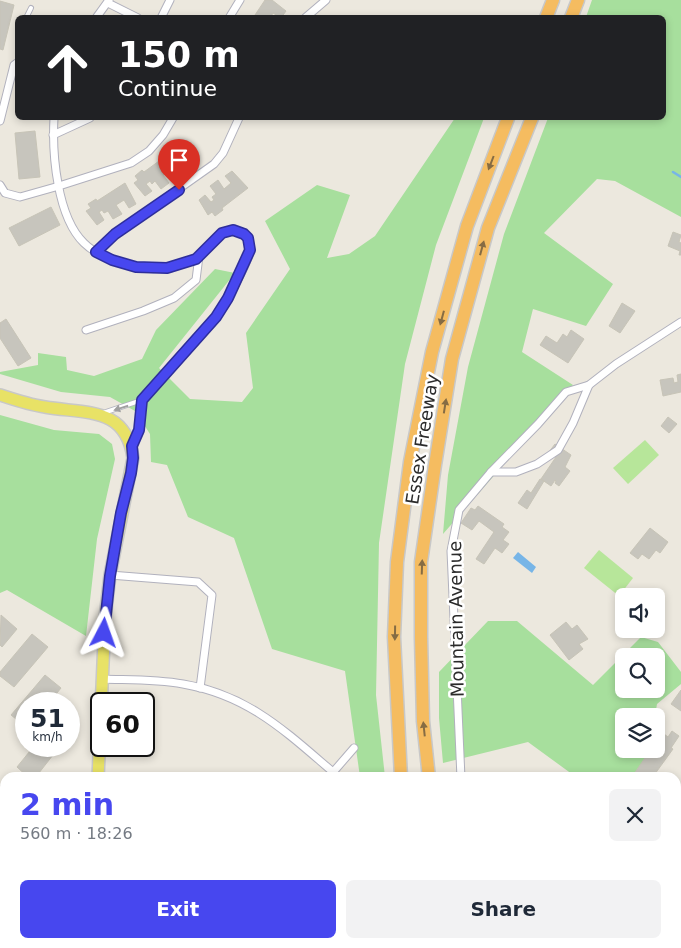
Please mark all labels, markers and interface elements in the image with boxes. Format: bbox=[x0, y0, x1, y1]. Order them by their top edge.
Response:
icon: ahead bbox=[35, 35, 100, 100]
text: 150 m bbox=[118, 35, 240, 75]
text: Continue bbox=[118, 76, 217, 101]
pin bbox=[158, 139, 200, 190]
icon: arrive bbox=[165, 146, 193, 174]
one-way arrow bbox=[487, 156, 495, 171]
one-way arrow bbox=[479, 240, 487, 255]
one-way arrow bbox=[437, 310, 445, 325]
street label: Essex Freeway bbox=[401, 372, 443, 506]
one-way arrow bbox=[441, 397, 449, 413]
one-way arrow bbox=[113, 404, 128, 412]
street label: Mountain Avenue bbox=[444, 541, 468, 697]
one-way arrow bbox=[418, 558, 426, 574]
map controls bbox=[615, 588, 665, 758]
button: sound bbox=[615, 588, 665, 638]
position arrow bbox=[77, 606, 129, 658]
one-way arrow bbox=[391, 626, 399, 642]
button: search bbox=[615, 648, 665, 698]
speed limit sign: 60 bbox=[90, 692, 155, 757]
text: 51 bbox=[30, 704, 65, 733]
button: layers bbox=[615, 708, 665, 758]
one-way arrow bbox=[420, 721, 428, 737]
text: km/h bbox=[32, 730, 63, 744]
text: 2 min bbox=[20, 787, 114, 822]
button: close bbox=[609, 789, 661, 841]
text: 560 m · 18:26 bbox=[20, 824, 133, 843]
button: Exit bbox=[20, 880, 336, 938]
button: Share bbox=[346, 880, 661, 938]

